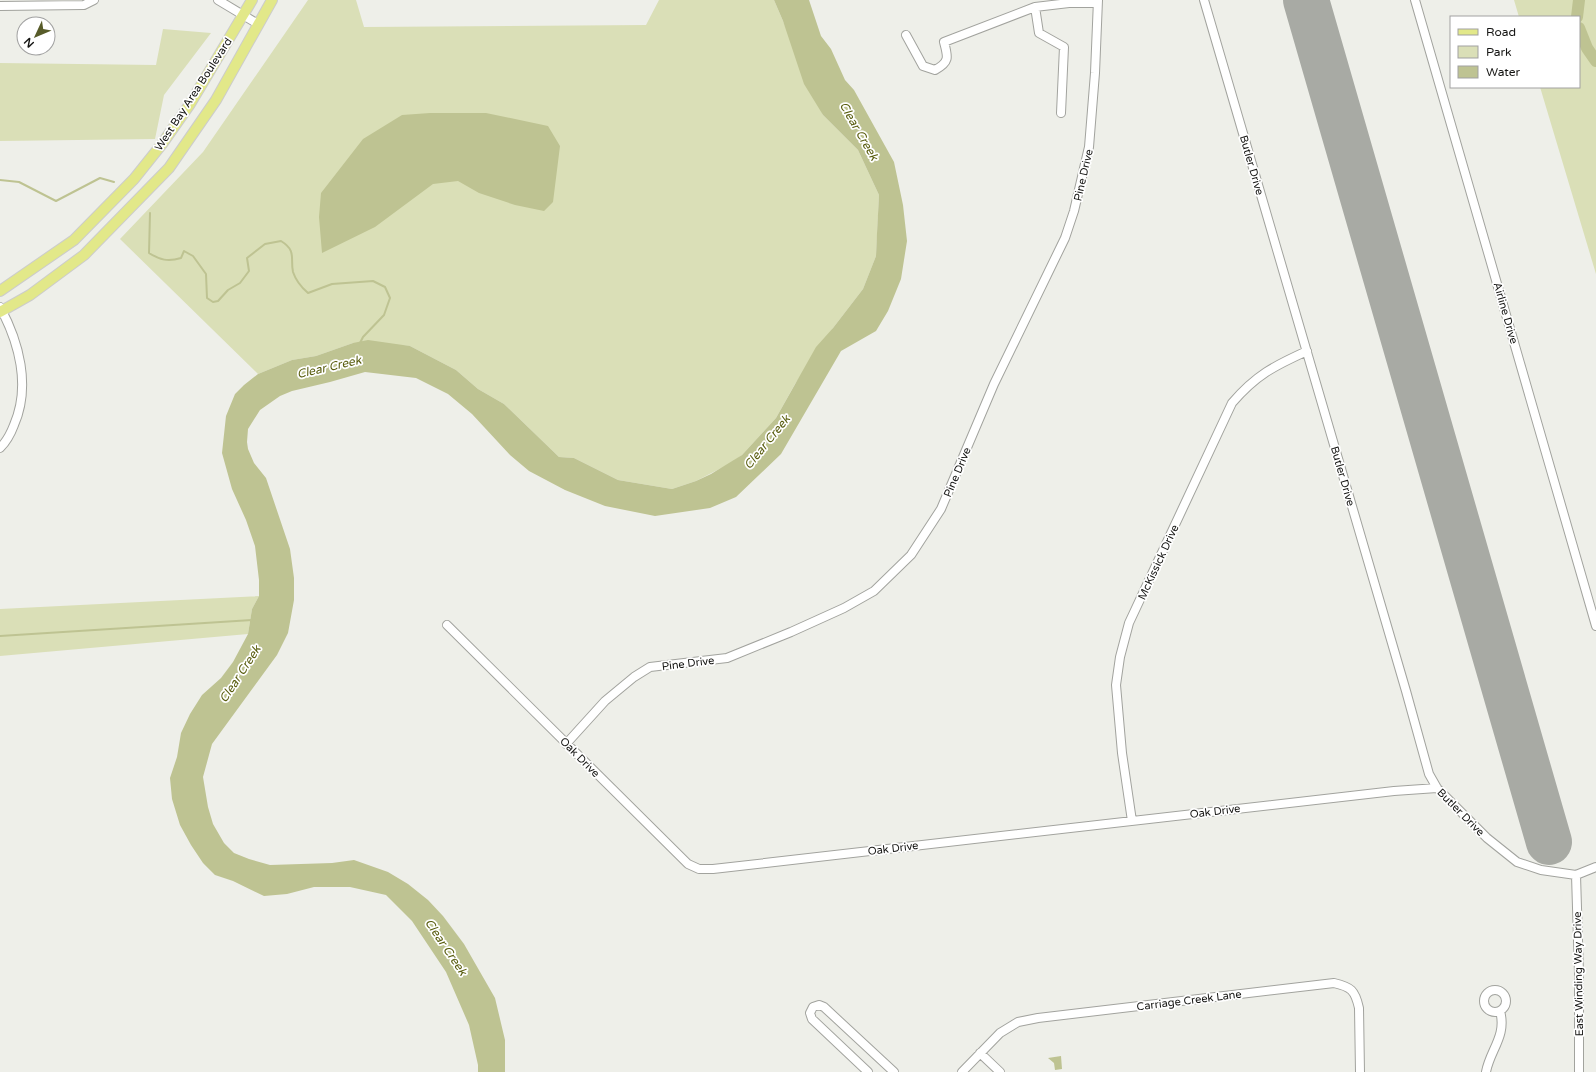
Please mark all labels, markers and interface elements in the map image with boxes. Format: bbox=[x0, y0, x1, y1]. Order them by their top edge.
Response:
north arrow bbox=[16, 16, 56, 56]
legend bbox=[1450, 16, 1580, 88]
text: Road bbox=[1486, 25, 1516, 39]
text: N bbox=[21, 35, 37, 50]
street label: West Bay Area Boulevard bbox=[152, 35, 235, 153]
text: Park bbox=[1486, 45, 1512, 59]
text: Water bbox=[1486, 65, 1521, 79]
water label: Clear Creek bbox=[837, 99, 882, 164]
street label: Butler Drive bbox=[1237, 134, 1266, 197]
street label: Pine Drive bbox=[1071, 148, 1096, 202]
street label: Airline Drive bbox=[1491, 281, 1521, 345]
water label: Clear Creek bbox=[296, 352, 364, 381]
water label: Clear Creek bbox=[741, 411, 794, 472]
street label: Pine Drive bbox=[941, 445, 974, 499]
street label: Butler Drive bbox=[1328, 445, 1357, 508]
street label: McKissick Drive bbox=[1135, 523, 1182, 602]
water label: Clear Creek bbox=[216, 642, 264, 705]
street label: Pine Drive bbox=[661, 654, 715, 673]
street label: Oak Drive bbox=[557, 735, 602, 780]
street label: Butler Drive bbox=[1434, 786, 1487, 839]
street label: Oak Drive bbox=[1189, 802, 1241, 821]
street label: Oak Drive bbox=[867, 839, 919, 858]
street label: East Winding Way Drive bbox=[1571, 912, 1586, 1036]
water label: Clear Creek bbox=[422, 916, 471, 979]
street label: Carriage Creek Lane bbox=[1136, 988, 1242, 1013]

